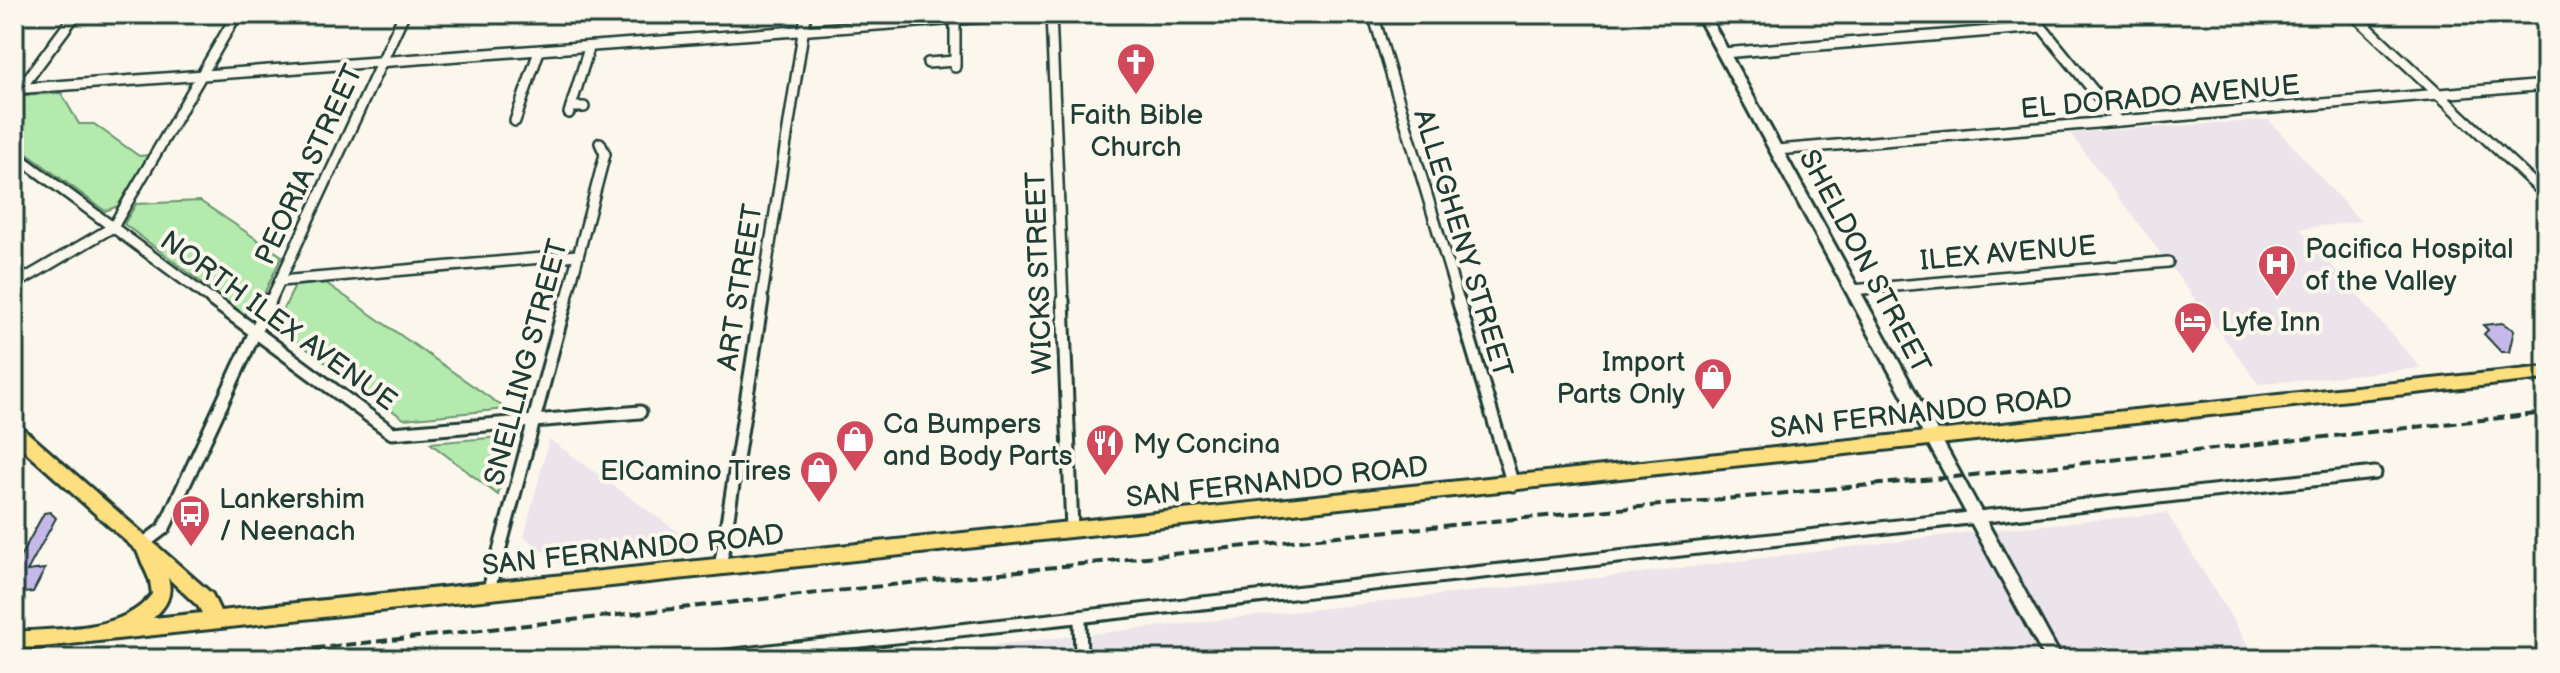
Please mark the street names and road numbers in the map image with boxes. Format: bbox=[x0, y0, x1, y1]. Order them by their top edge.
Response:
street label: PEORIA STREET bbox=[249, 59, 370, 270]
street label: EL DORADO AVENUE bbox=[2019, 69, 2301, 126]
street label: ALLEGHENY STREET bbox=[1406, 105, 1519, 382]
street label: SHELDON STREET bbox=[1792, 144, 1938, 379]
street label: WICKS STREET bbox=[1019, 171, 1060, 375]
street label: ART STREET bbox=[711, 202, 770, 373]
street label: NORTH ILEX AVENUE bbox=[153, 224, 403, 418]
street label: ILEX AVENUE bbox=[1918, 229, 2098, 278]
street label: SNELLING STREET bbox=[478, 236, 575, 489]
street label: SAN FERNANDO ROAD bbox=[1768, 381, 2074, 446]
street label: SAN FERNANDO ROAD bbox=[1124, 450, 1430, 515]
street label: SAN FERNANDO ROAD bbox=[480, 518, 786, 583]

